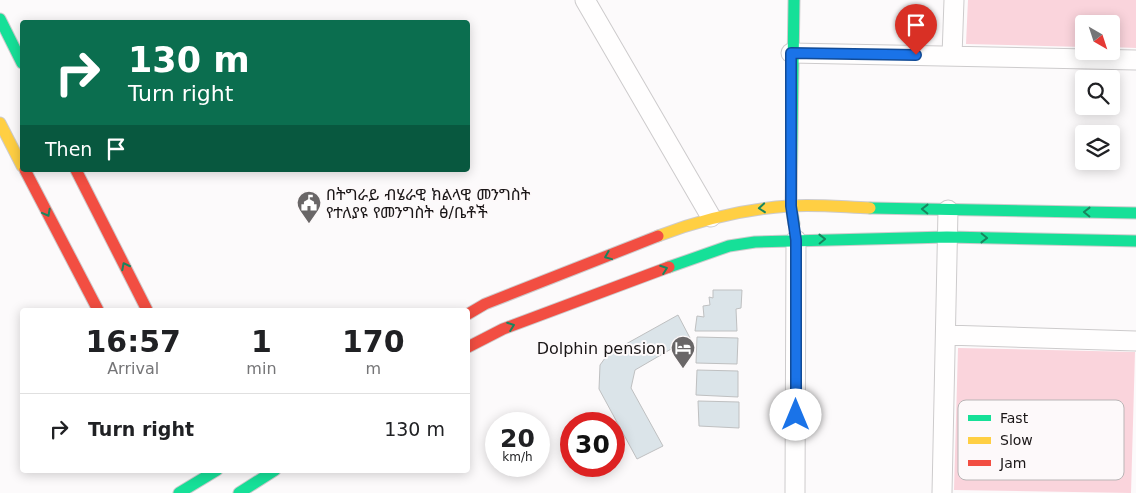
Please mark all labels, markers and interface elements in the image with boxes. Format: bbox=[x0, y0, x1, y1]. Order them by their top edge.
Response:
pin bbox=[895, 4, 937, 55]
icon: arrive bbox=[902, 11, 930, 39]
north arrow bbox=[1075, 15, 1120, 60]
map controls bbox=[1075, 15, 1120, 170]
icon: right bbox=[45, 40, 110, 105]
text: 130 m bbox=[128, 40, 250, 80]
button: search bbox=[1075, 70, 1120, 115]
text: Turn right bbox=[128, 81, 233, 106]
button: layers bbox=[1075, 125, 1120, 170]
icon: arrive bbox=[102, 135, 130, 163]
text: Then bbox=[45, 138, 92, 160]
place label: በትግራይ ብሄራዊ ክልላዊ መንግስት የተለያዩ የመንግስት ፅ/ቤቶች bbox=[326, 185, 531, 222]
public building icon: በትግራይ ብሄራዊ ክልላዊ መንግስት የተለያዩ የመንግስት ፅ/ቤቶች bbox=[296, 190, 322, 224]
one-way arrow bbox=[758, 202, 766, 213]
one-way arrow bbox=[921, 204, 928, 214]
one-way arrow bbox=[1083, 207, 1091, 217]
one-way arrow bbox=[41, 208, 51, 217]
one-way arrow bbox=[980, 233, 988, 243]
one-way arrow bbox=[818, 234, 826, 245]
one-way arrow bbox=[604, 250, 613, 260]
one-way arrow bbox=[121, 263, 131, 272]
one-way arrow bbox=[659, 265, 667, 275]
one-way arrow bbox=[506, 322, 515, 332]
text: 16:57 bbox=[85, 324, 181, 359]
text: 1 bbox=[251, 324, 272, 359]
text: 170 bbox=[342, 324, 405, 359]
hotel icon: Dolphin pension bbox=[670, 335, 696, 369]
place label: Dolphin pension bbox=[537, 339, 666, 358]
text: Arrival bbox=[107, 359, 159, 378]
text: min bbox=[246, 359, 277, 378]
text: m bbox=[365, 359, 381, 378]
position arrow bbox=[769, 388, 821, 440]
legend bbox=[958, 400, 1124, 480]
text: Fast bbox=[1000, 410, 1029, 426]
speed limit sign: 30 bbox=[560, 412, 625, 477]
icon: right bbox=[45, 415, 73, 443]
text: Turn right bbox=[88, 418, 194, 440]
text: 130 m bbox=[384, 418, 445, 440]
text: 20 bbox=[500, 424, 535, 453]
text: Slow bbox=[1000, 432, 1033, 448]
text: km/h bbox=[502, 450, 533, 464]
text: Jam bbox=[999, 455, 1026, 471]

